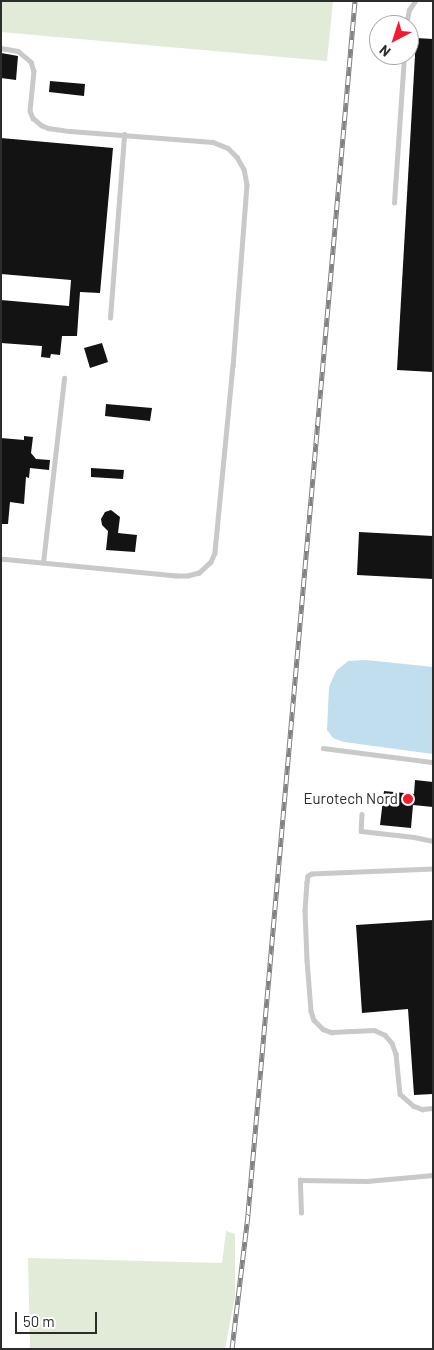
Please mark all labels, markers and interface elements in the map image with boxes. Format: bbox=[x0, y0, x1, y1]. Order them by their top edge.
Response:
north arrow bbox=[369, 15, 419, 65]
text: N bbox=[376, 42, 394, 61]
place label: Eurotech Nord bbox=[303, 790, 398, 808]
marker: Eurotech Nord bbox=[402, 793, 414, 805]
scale bar bbox=[18, 1302, 100, 1334]
text: 50 m bbox=[23, 1312, 55, 1330]

